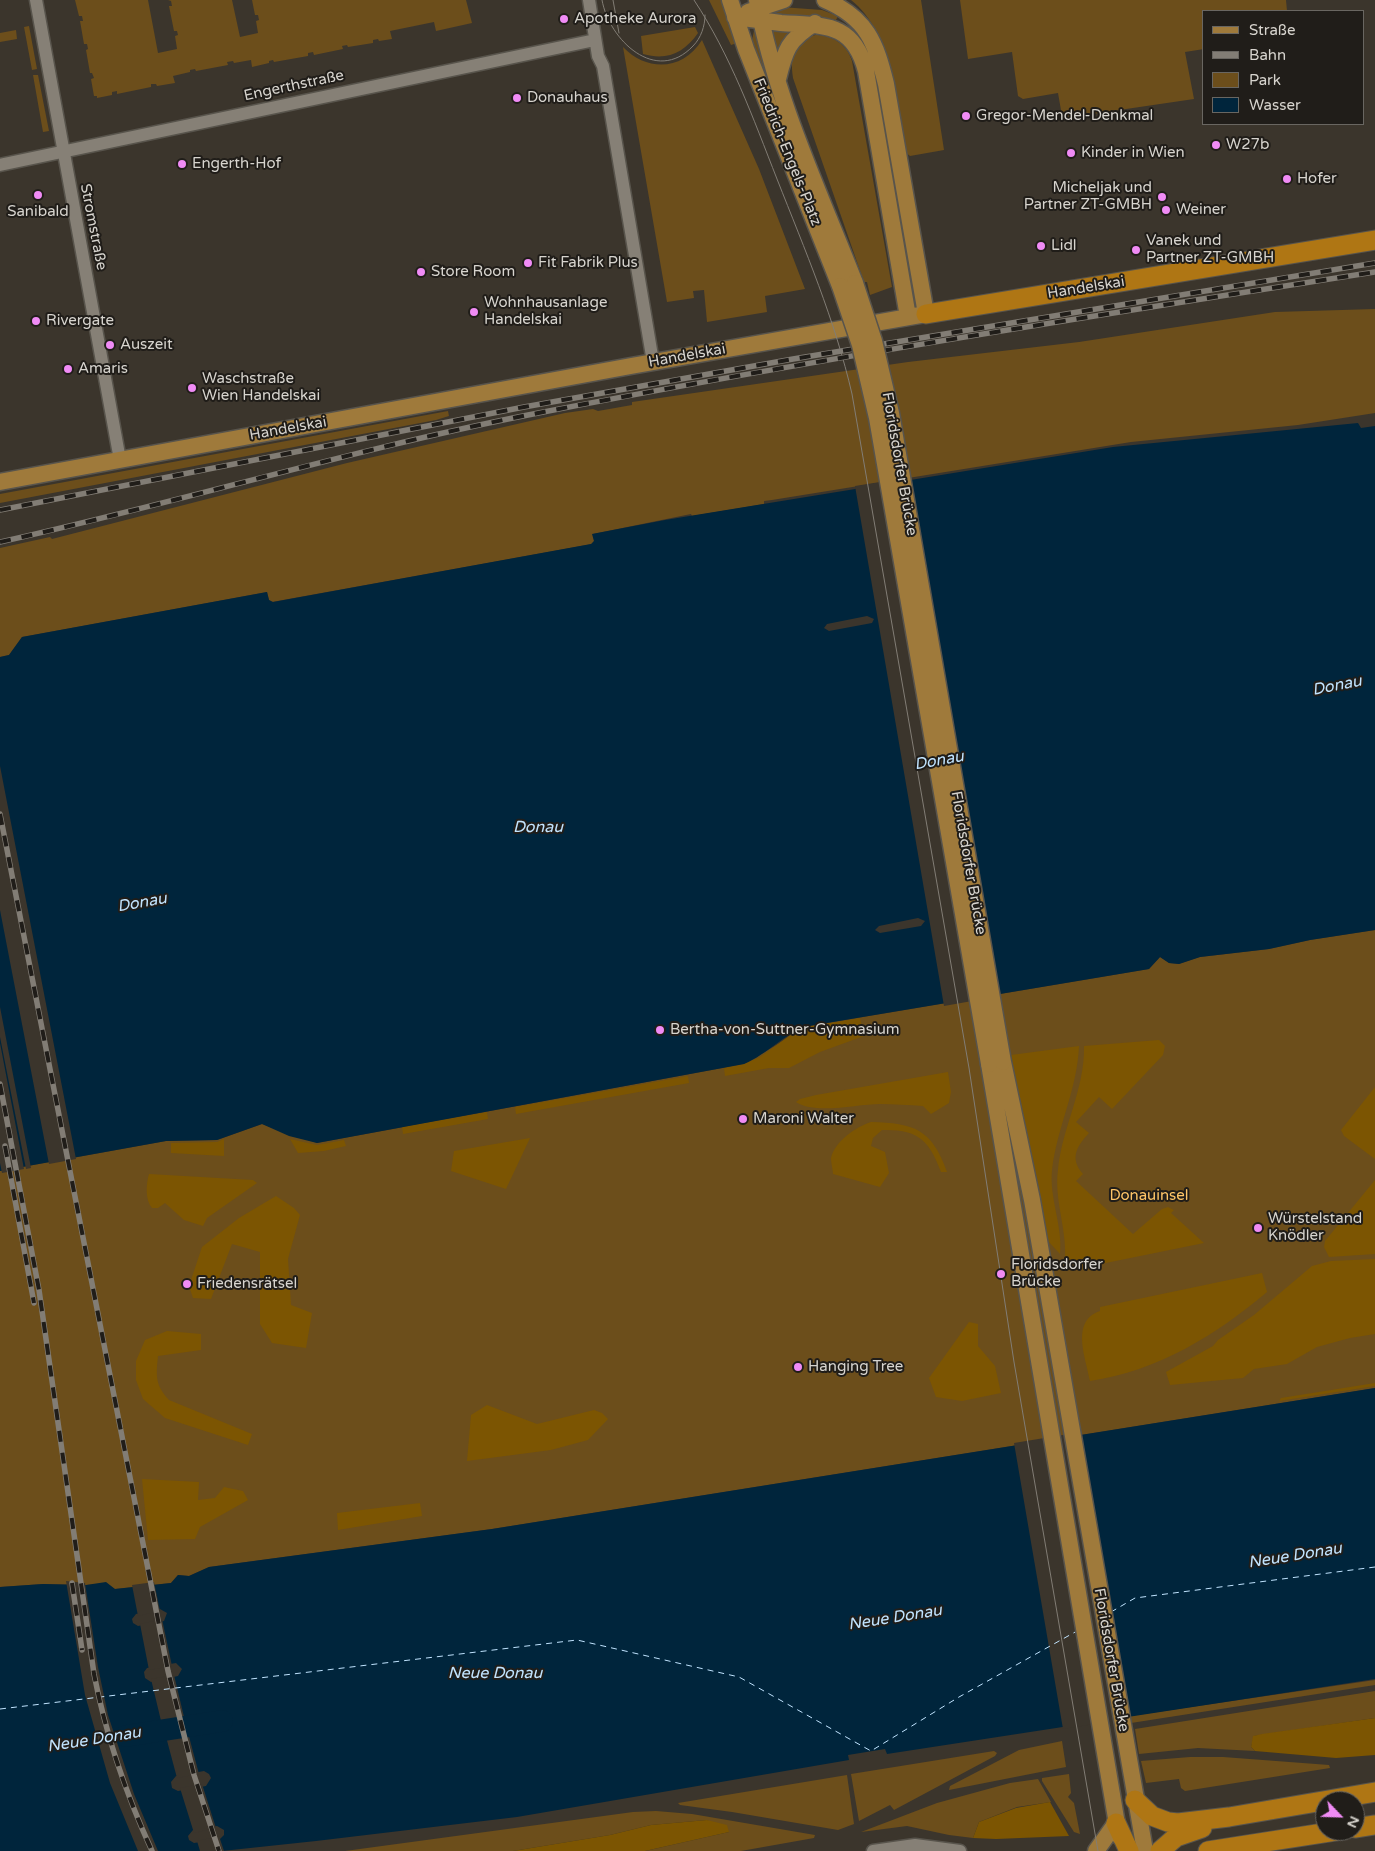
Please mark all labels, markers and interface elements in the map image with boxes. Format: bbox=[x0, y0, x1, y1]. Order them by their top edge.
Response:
place label: Apotheke Aurora bbox=[574, 10, 696, 28]
legend bbox=[1202, 10, 1365, 125]
marker: Apotheke Aurora bbox=[558, 13, 570, 25]
text: Straße bbox=[1249, 21, 1295, 39]
text: Bahn bbox=[1249, 46, 1286, 64]
street label: Engerthstraße bbox=[242, 67, 346, 105]
text: Park bbox=[1249, 71, 1281, 89]
street label: Friedrich-Engels-Platz bbox=[749, 76, 825, 228]
place label: Donauhaus bbox=[527, 89, 608, 107]
marker: Donauhaus bbox=[511, 92, 523, 104]
text: Wasser bbox=[1249, 96, 1301, 114]
place label: Gregor-Mendel-Denkmal bbox=[976, 107, 1153, 125]
marker: Gregor-Mendel-Denkmal bbox=[960, 110, 972, 122]
place label: W27b bbox=[1226, 136, 1269, 154]
marker: W27b bbox=[1210, 139, 1222, 151]
place label: Kinder in Wien bbox=[1081, 144, 1185, 162]
marker: Kinder in Wien bbox=[1065, 147, 1077, 159]
place label: Engerth-Hof bbox=[192, 155, 281, 173]
marker: Engerth-Hof bbox=[176, 158, 188, 170]
place label: Hofer bbox=[1297, 170, 1337, 188]
marker: Hofer bbox=[1281, 173, 1293, 185]
place label: Micheljak und Partner ZT-GMBH bbox=[1024, 179, 1152, 214]
street label: Stromstraße bbox=[76, 182, 110, 272]
marker: Sanibald bbox=[32, 189, 44, 201]
marker: Micheljak und Partner ZT-GMBH bbox=[1156, 191, 1168, 203]
place label: Weiner bbox=[1176, 201, 1226, 219]
place label: Sanibald bbox=[7, 203, 69, 221]
marker: Weiner bbox=[1160, 204, 1172, 216]
place label: Vanek und Partner ZT-GMBH bbox=[1146, 232, 1274, 267]
place label: Lidl bbox=[1051, 237, 1077, 255]
marker: Lidl bbox=[1035, 240, 1047, 252]
marker: Vanek und Partner ZT-GMBH bbox=[1130, 244, 1142, 256]
place label: Fit Fabrik Plus bbox=[538, 254, 638, 272]
marker: Fit Fabrik Plus bbox=[522, 257, 534, 269]
place label: Store Room bbox=[431, 263, 515, 281]
marker: Store Room bbox=[415, 266, 427, 278]
street label: Handelskai bbox=[1046, 273, 1126, 303]
place label: Wohnhausanlage Handelskai bbox=[484, 294, 607, 329]
marker: Wohnhausanlage Handelskai bbox=[468, 306, 480, 318]
place label: Rivergate bbox=[46, 312, 114, 330]
marker: Rivergate bbox=[30, 315, 42, 327]
place label: Auszeit bbox=[120, 336, 173, 354]
marker: Auszeit bbox=[104, 339, 116, 351]
street label: Handelskai bbox=[647, 340, 727, 372]
place label: Amaris bbox=[78, 360, 128, 378]
marker: Amaris bbox=[62, 363, 74, 375]
place label: Waschstraße Wien Handelskai bbox=[202, 370, 320, 405]
marker: Waschstraße Wien Handelskai bbox=[186, 382, 198, 394]
street label: Floridsdorfer Brücke bbox=[878, 391, 920, 537]
street label: Handelskai bbox=[248, 413, 328, 445]
water label: Donau bbox=[1311, 672, 1363, 700]
water label: Donau bbox=[913, 747, 965, 775]
street label: Floridsdorfer Brücke bbox=[947, 790, 989, 936]
water label: Donau bbox=[513, 818, 563, 838]
water label: Donau bbox=[116, 889, 168, 917]
place label: Bertha-von-Suttner-Gymnasium bbox=[670, 1021, 900, 1039]
marker: Bertha-von-Suttner-Gymnasium bbox=[654, 1024, 666, 1036]
place label: Maroni Walter bbox=[753, 1110, 854, 1128]
marker: Maroni Walter bbox=[737, 1113, 749, 1125]
park label: Donauinsel bbox=[1109, 1187, 1189, 1205]
place label: Würstelstand Knödler bbox=[1268, 1210, 1362, 1245]
marker: Würstelstand Knödler bbox=[1252, 1222, 1264, 1234]
place label: Floridsdorfer Brücke bbox=[1011, 1256, 1103, 1291]
marker: Floridsdorfer Brücke bbox=[995, 1268, 1007, 1280]
place label: Friedensrätsel bbox=[197, 1275, 297, 1293]
marker: Friedensrätsel bbox=[181, 1278, 193, 1290]
place label: Hanging Tree bbox=[808, 1358, 903, 1376]
marker: Hanging Tree bbox=[792, 1361, 804, 1373]
water label: Neue Donau bbox=[1247, 1539, 1343, 1573]
street label: Floridsdorfer Brücke bbox=[1090, 1587, 1132, 1733]
water label: Neue Donau bbox=[847, 1601, 943, 1635]
water label: Neue Donau bbox=[448, 1664, 542, 1684]
water label: Neue Donau bbox=[46, 1723, 142, 1757]
north arrow bbox=[1315, 1791, 1365, 1841]
text: N bbox=[1343, 1813, 1363, 1830]

